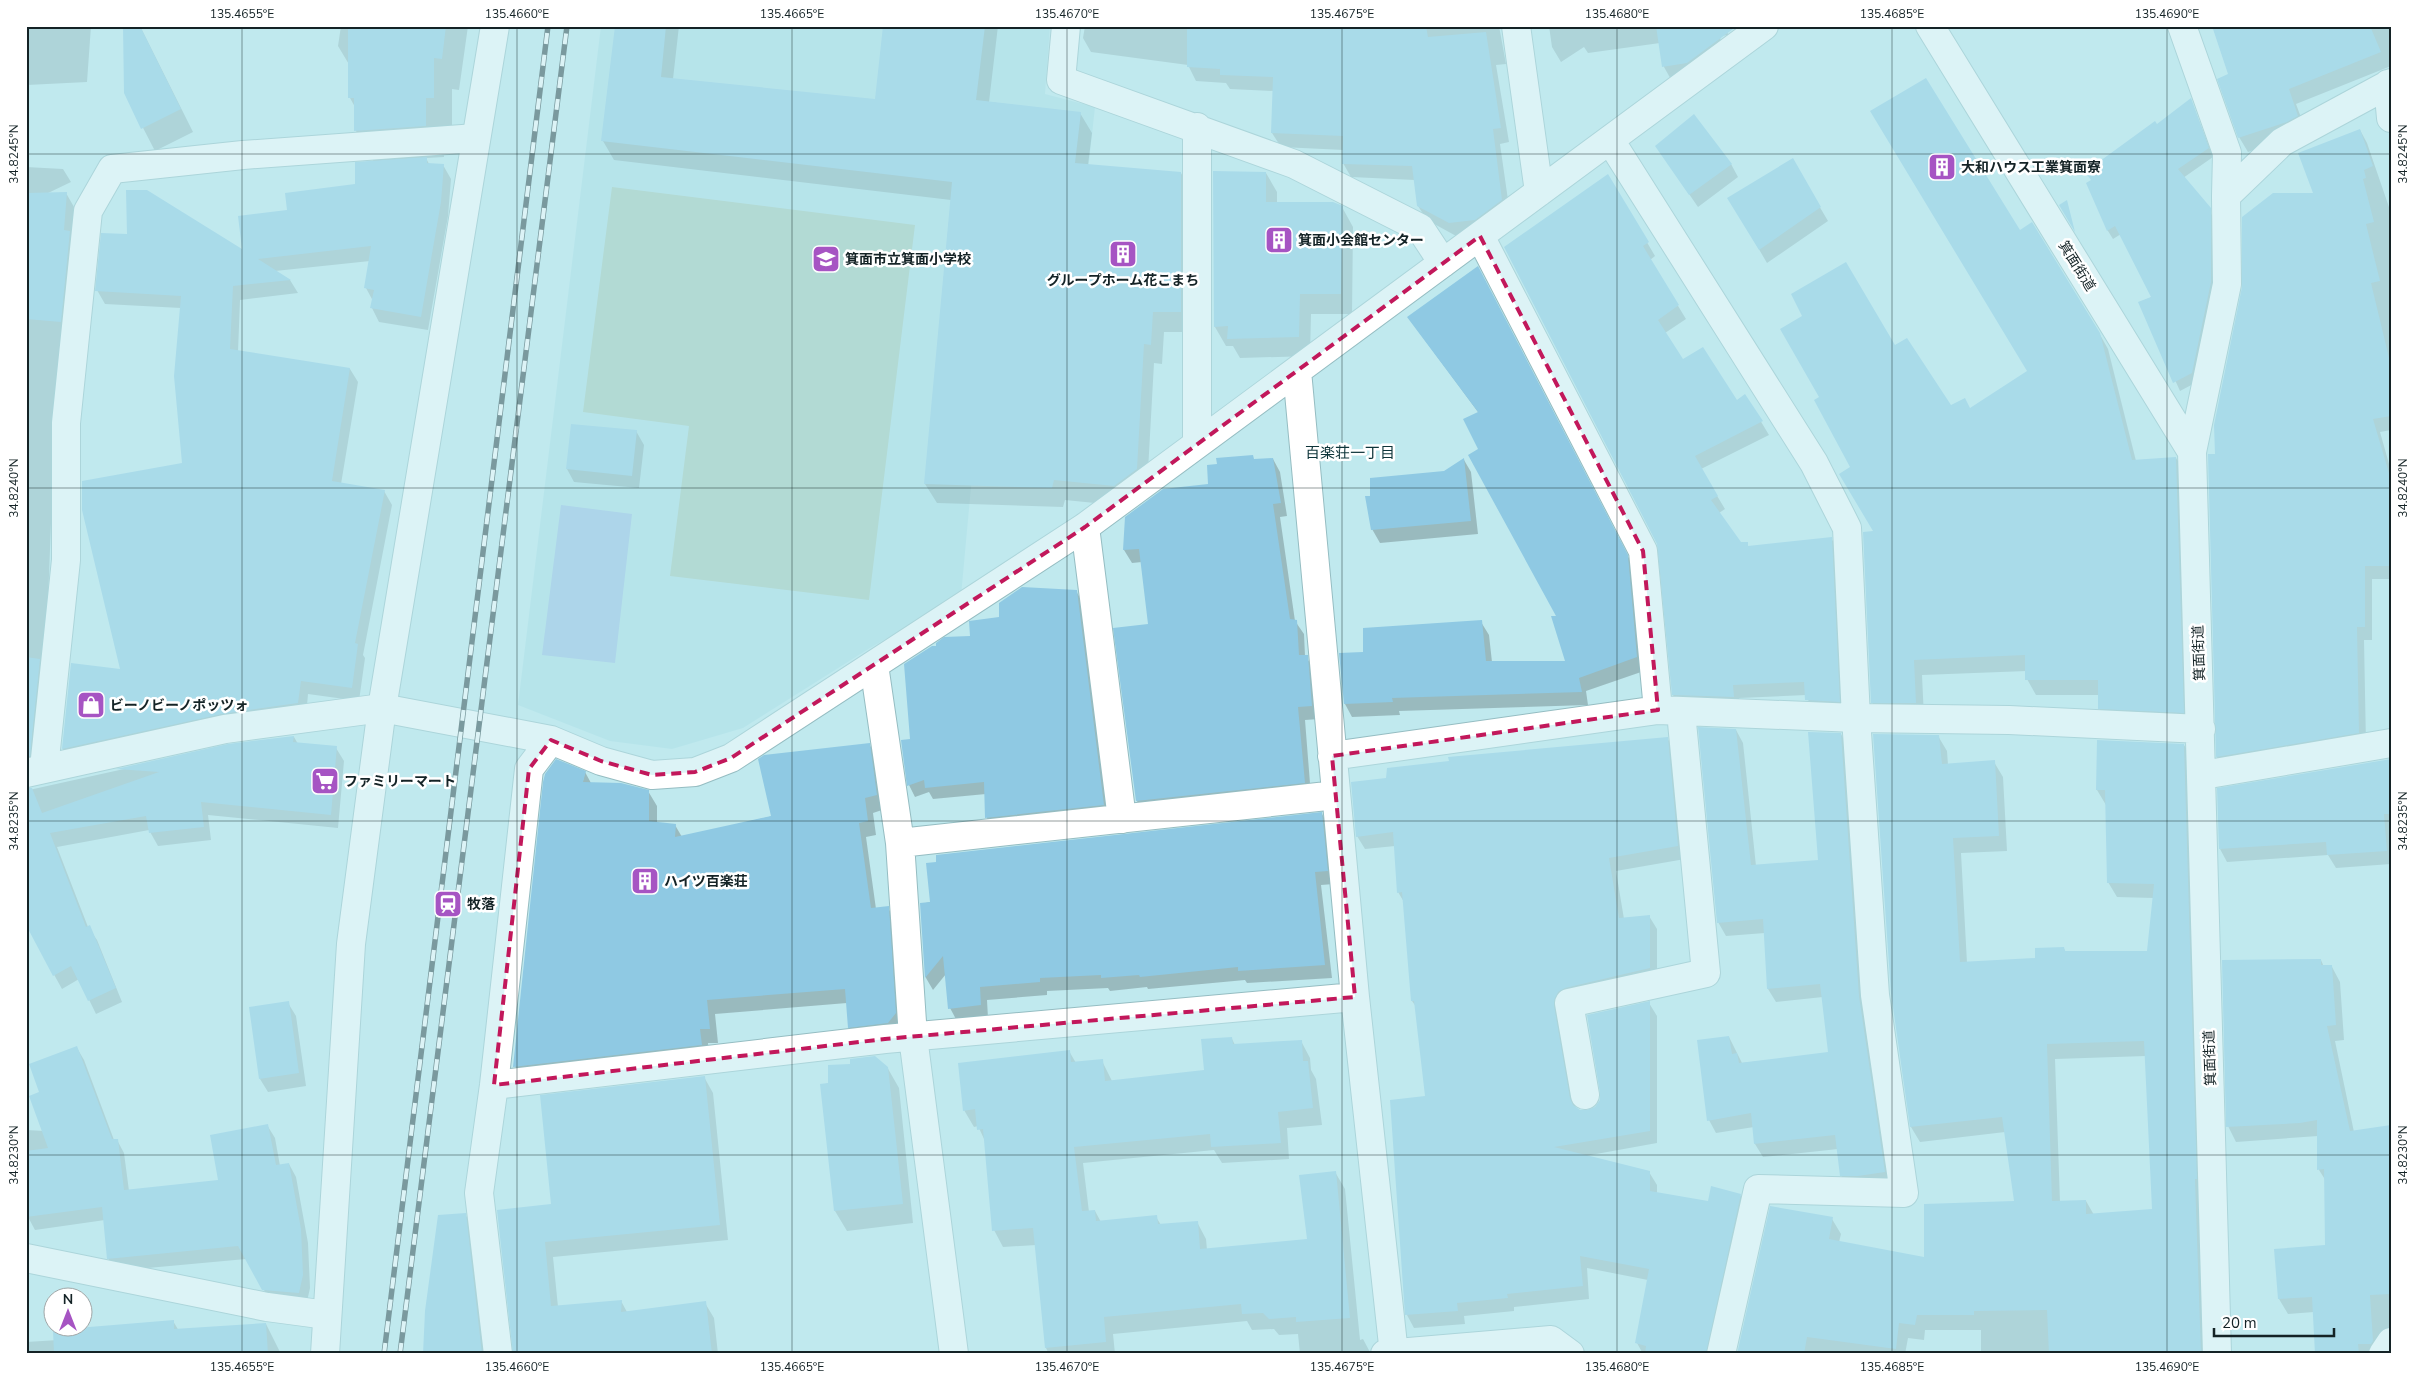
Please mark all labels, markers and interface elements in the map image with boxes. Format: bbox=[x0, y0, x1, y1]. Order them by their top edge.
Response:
text: 135.4655°E bbox=[210, 6, 274, 22]
text: 135.4660°E bbox=[485, 6, 549, 22]
text: 135.4665°E bbox=[760, 6, 824, 22]
text: 135.4670°E bbox=[1035, 6, 1099, 22]
text: 135.4675°E bbox=[1310, 6, 1374, 22]
text: 135.4680°E bbox=[1585, 6, 1649, 22]
text: 135.4685°E bbox=[1860, 6, 1924, 22]
text: 135.4690°E bbox=[2135, 6, 2199, 22]
text: 34.8245°N bbox=[6, 124, 22, 184]
text: 34.8245°N bbox=[2395, 124, 2411, 184]
building icon: 大和ハウス工業箕面寮 bbox=[1927, 152, 1957, 182]
place label: 大和ハウス工業箕面寮 bbox=[1961, 158, 2101, 177]
building icon: 箕面小会館センター bbox=[1264, 225, 1294, 255]
place label: 箕面小会館センター bbox=[1298, 231, 1424, 250]
street label: 箕面街道 bbox=[2054, 237, 2100, 295]
building icon: グループホーム花こまち bbox=[1108, 239, 1138, 269]
school or university icon: 箕面市立箕面小学校 bbox=[811, 244, 841, 274]
place label: 箕面市立箕面小学校 bbox=[845, 250, 971, 269]
place label: グループホーム花こまち bbox=[1047, 271, 1199, 290]
district label: 百楽荘一丁目 bbox=[1305, 443, 1395, 463]
text: 34.8240°N bbox=[6, 458, 22, 518]
text: 34.8240°N bbox=[2395, 458, 2411, 518]
street label: 箕面街道 bbox=[2189, 625, 2209, 681]
shop icon: ビーノビーノポッツォ bbox=[76, 690, 106, 720]
place label: ビーノビーノポッツォ bbox=[110, 696, 248, 715]
supermarket icon: ファミリーマート bbox=[310, 766, 340, 796]
place label: ファミリーマート bbox=[344, 772, 456, 791]
text: 34.8235°N bbox=[6, 791, 22, 851]
text: 34.8235°N bbox=[2395, 791, 2411, 851]
building icon: ハイツ百楽荘 bbox=[630, 866, 660, 896]
place label: ハイツ百楽荘 bbox=[664, 872, 748, 891]
station icon: 牧落 bbox=[433, 889, 463, 919]
place label: 牧落 bbox=[467, 895, 496, 914]
street label: 箕面街道 bbox=[2200, 1030, 2220, 1086]
text: 34.8230°N bbox=[6, 1125, 22, 1185]
text: 34.8230°N bbox=[2395, 1125, 2411, 1185]
north arrow bbox=[42, 1288, 92, 1338]
text: N bbox=[63, 1290, 73, 1309]
scale bar bbox=[2214, 1305, 2334, 1337]
text: 20 m bbox=[2222, 1313, 2257, 1333]
text: 135.4655°E bbox=[210, 1359, 274, 1375]
text: 135.4660°E bbox=[485, 1359, 549, 1375]
text: 135.4665°E bbox=[760, 1359, 824, 1375]
text: 135.4670°E bbox=[1035, 1359, 1099, 1375]
text: 135.4675°E bbox=[1310, 1359, 1374, 1375]
text: 135.4680°E bbox=[1585, 1359, 1649, 1375]
text: 135.4685°E bbox=[1860, 1359, 1924, 1375]
text: 135.4690°E bbox=[2135, 1359, 2199, 1375]

